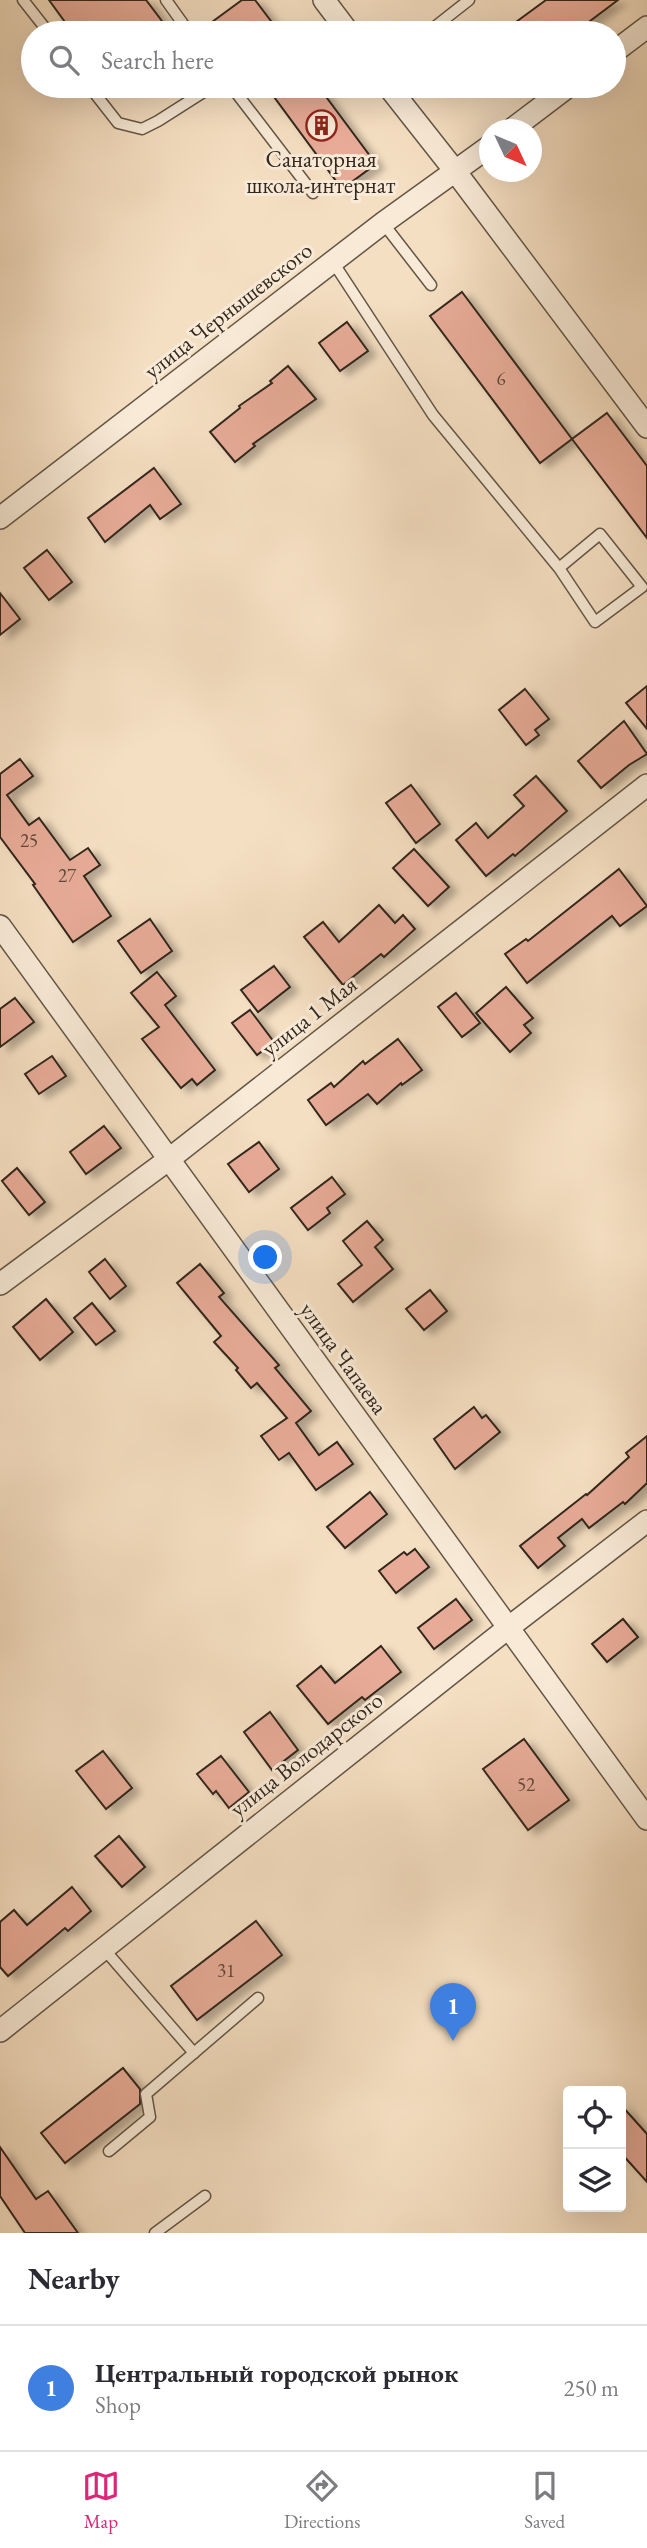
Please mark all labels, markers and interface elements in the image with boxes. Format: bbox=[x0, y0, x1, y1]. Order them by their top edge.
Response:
search box bbox=[21, 21, 626, 98]
icon: search bbox=[45, 41, 83, 79]
text: Search here bbox=[101, 43, 214, 77]
building icon: Санаторная школа-интернат bbox=[304, 108, 338, 142]
north arrow bbox=[479, 119, 542, 182]
place label: Санаторная школа-интернат bbox=[247, 144, 396, 200]
street label: улица Чернышевского bbox=[138, 235, 318, 385]
house number: 6 bbox=[496, 366, 506, 391]
house number: 25 bbox=[20, 828, 38, 853]
house number: 27 bbox=[58, 863, 77, 888]
street label: улица 1 Мая bbox=[255, 969, 363, 1063]
your location bbox=[248, 1240, 282, 1274]
street label: улица Чапаева bbox=[293, 1296, 395, 1421]
street label: улица Володарского bbox=[223, 1685, 389, 1823]
house number: 52 bbox=[517, 1772, 535, 1797]
house number: 31 bbox=[217, 1958, 235, 1983]
pin: 1 bbox=[430, 1983, 476, 2041]
map controls bbox=[563, 2086, 626, 2212]
button: locate bbox=[563, 2086, 626, 2149]
button: layers bbox=[563, 2149, 626, 2212]
text: Nearby bbox=[28, 2259, 120, 2298]
text: Центральный городской рынок bbox=[95, 2356, 458, 2390]
text: 1 bbox=[45, 2373, 57, 2403]
text: 250 m bbox=[563, 2373, 619, 2403]
text: Shop bbox=[95, 2390, 141, 2420]
tab: Map bbox=[82, 2467, 120, 2534]
tab: Directions bbox=[284, 2467, 360, 2534]
tab: Saved bbox=[524, 2467, 565, 2534]

